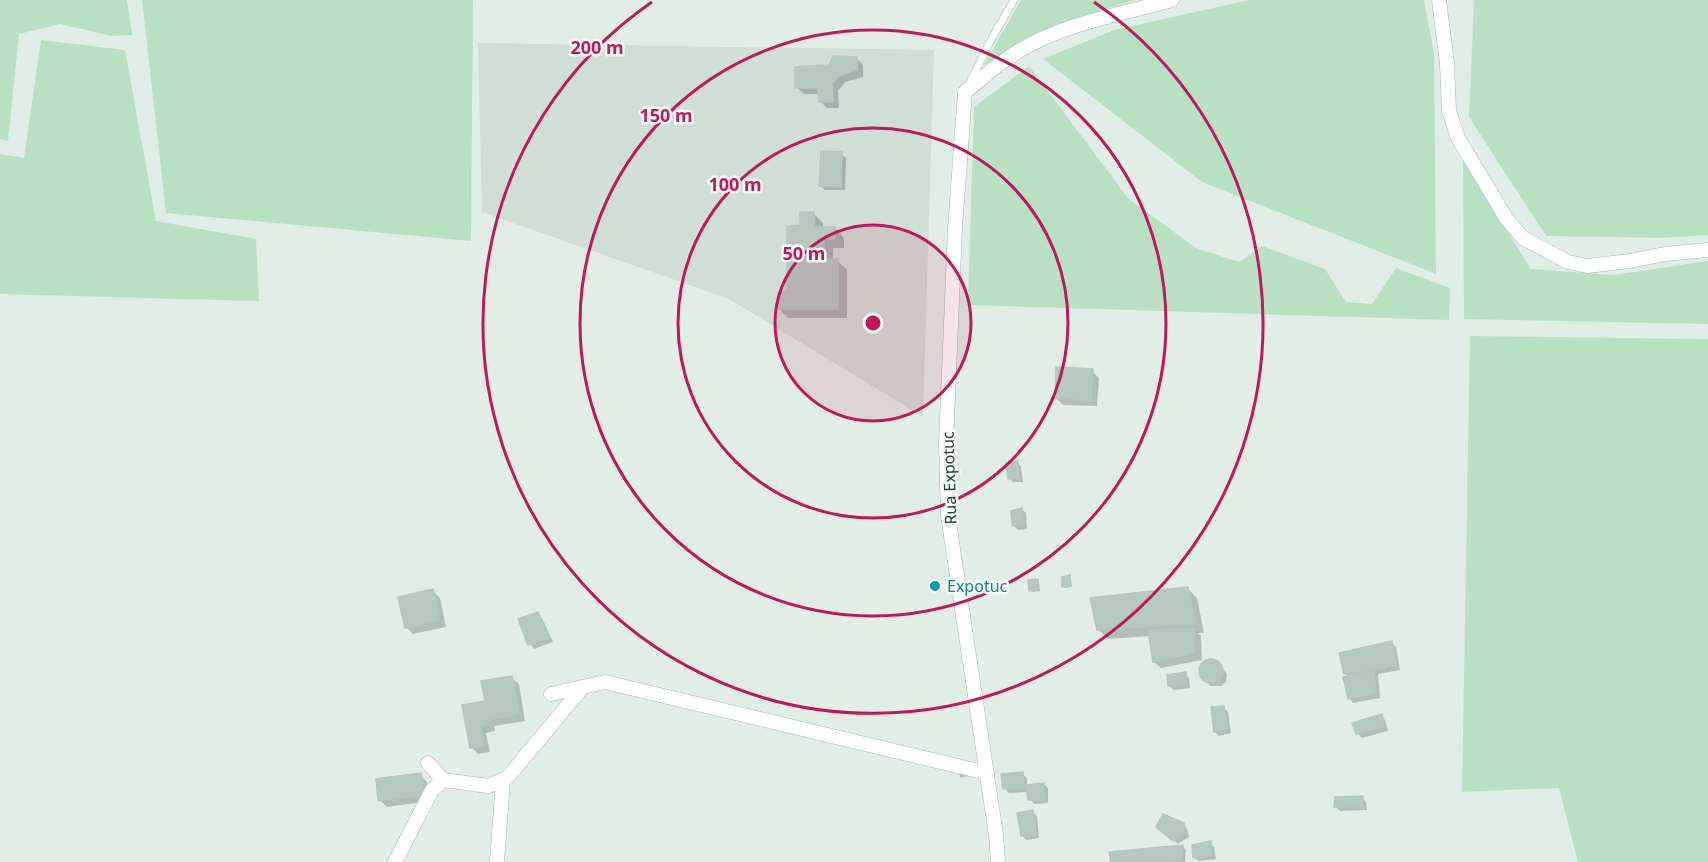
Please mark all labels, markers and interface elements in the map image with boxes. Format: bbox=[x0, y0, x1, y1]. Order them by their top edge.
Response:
text: 200 m bbox=[570, 35, 624, 59]
text: 150 m bbox=[639, 103, 693, 127]
text: 100 m bbox=[708, 172, 762, 196]
text: 50 m bbox=[783, 241, 825, 265]
centre of rings bbox=[863, 313, 883, 333]
street label: Rua Expotuc bbox=[936, 431, 962, 525]
place label: Expotuc bbox=[947, 575, 1008, 597]
marker: Expotuc bbox=[928, 579, 942, 593]

